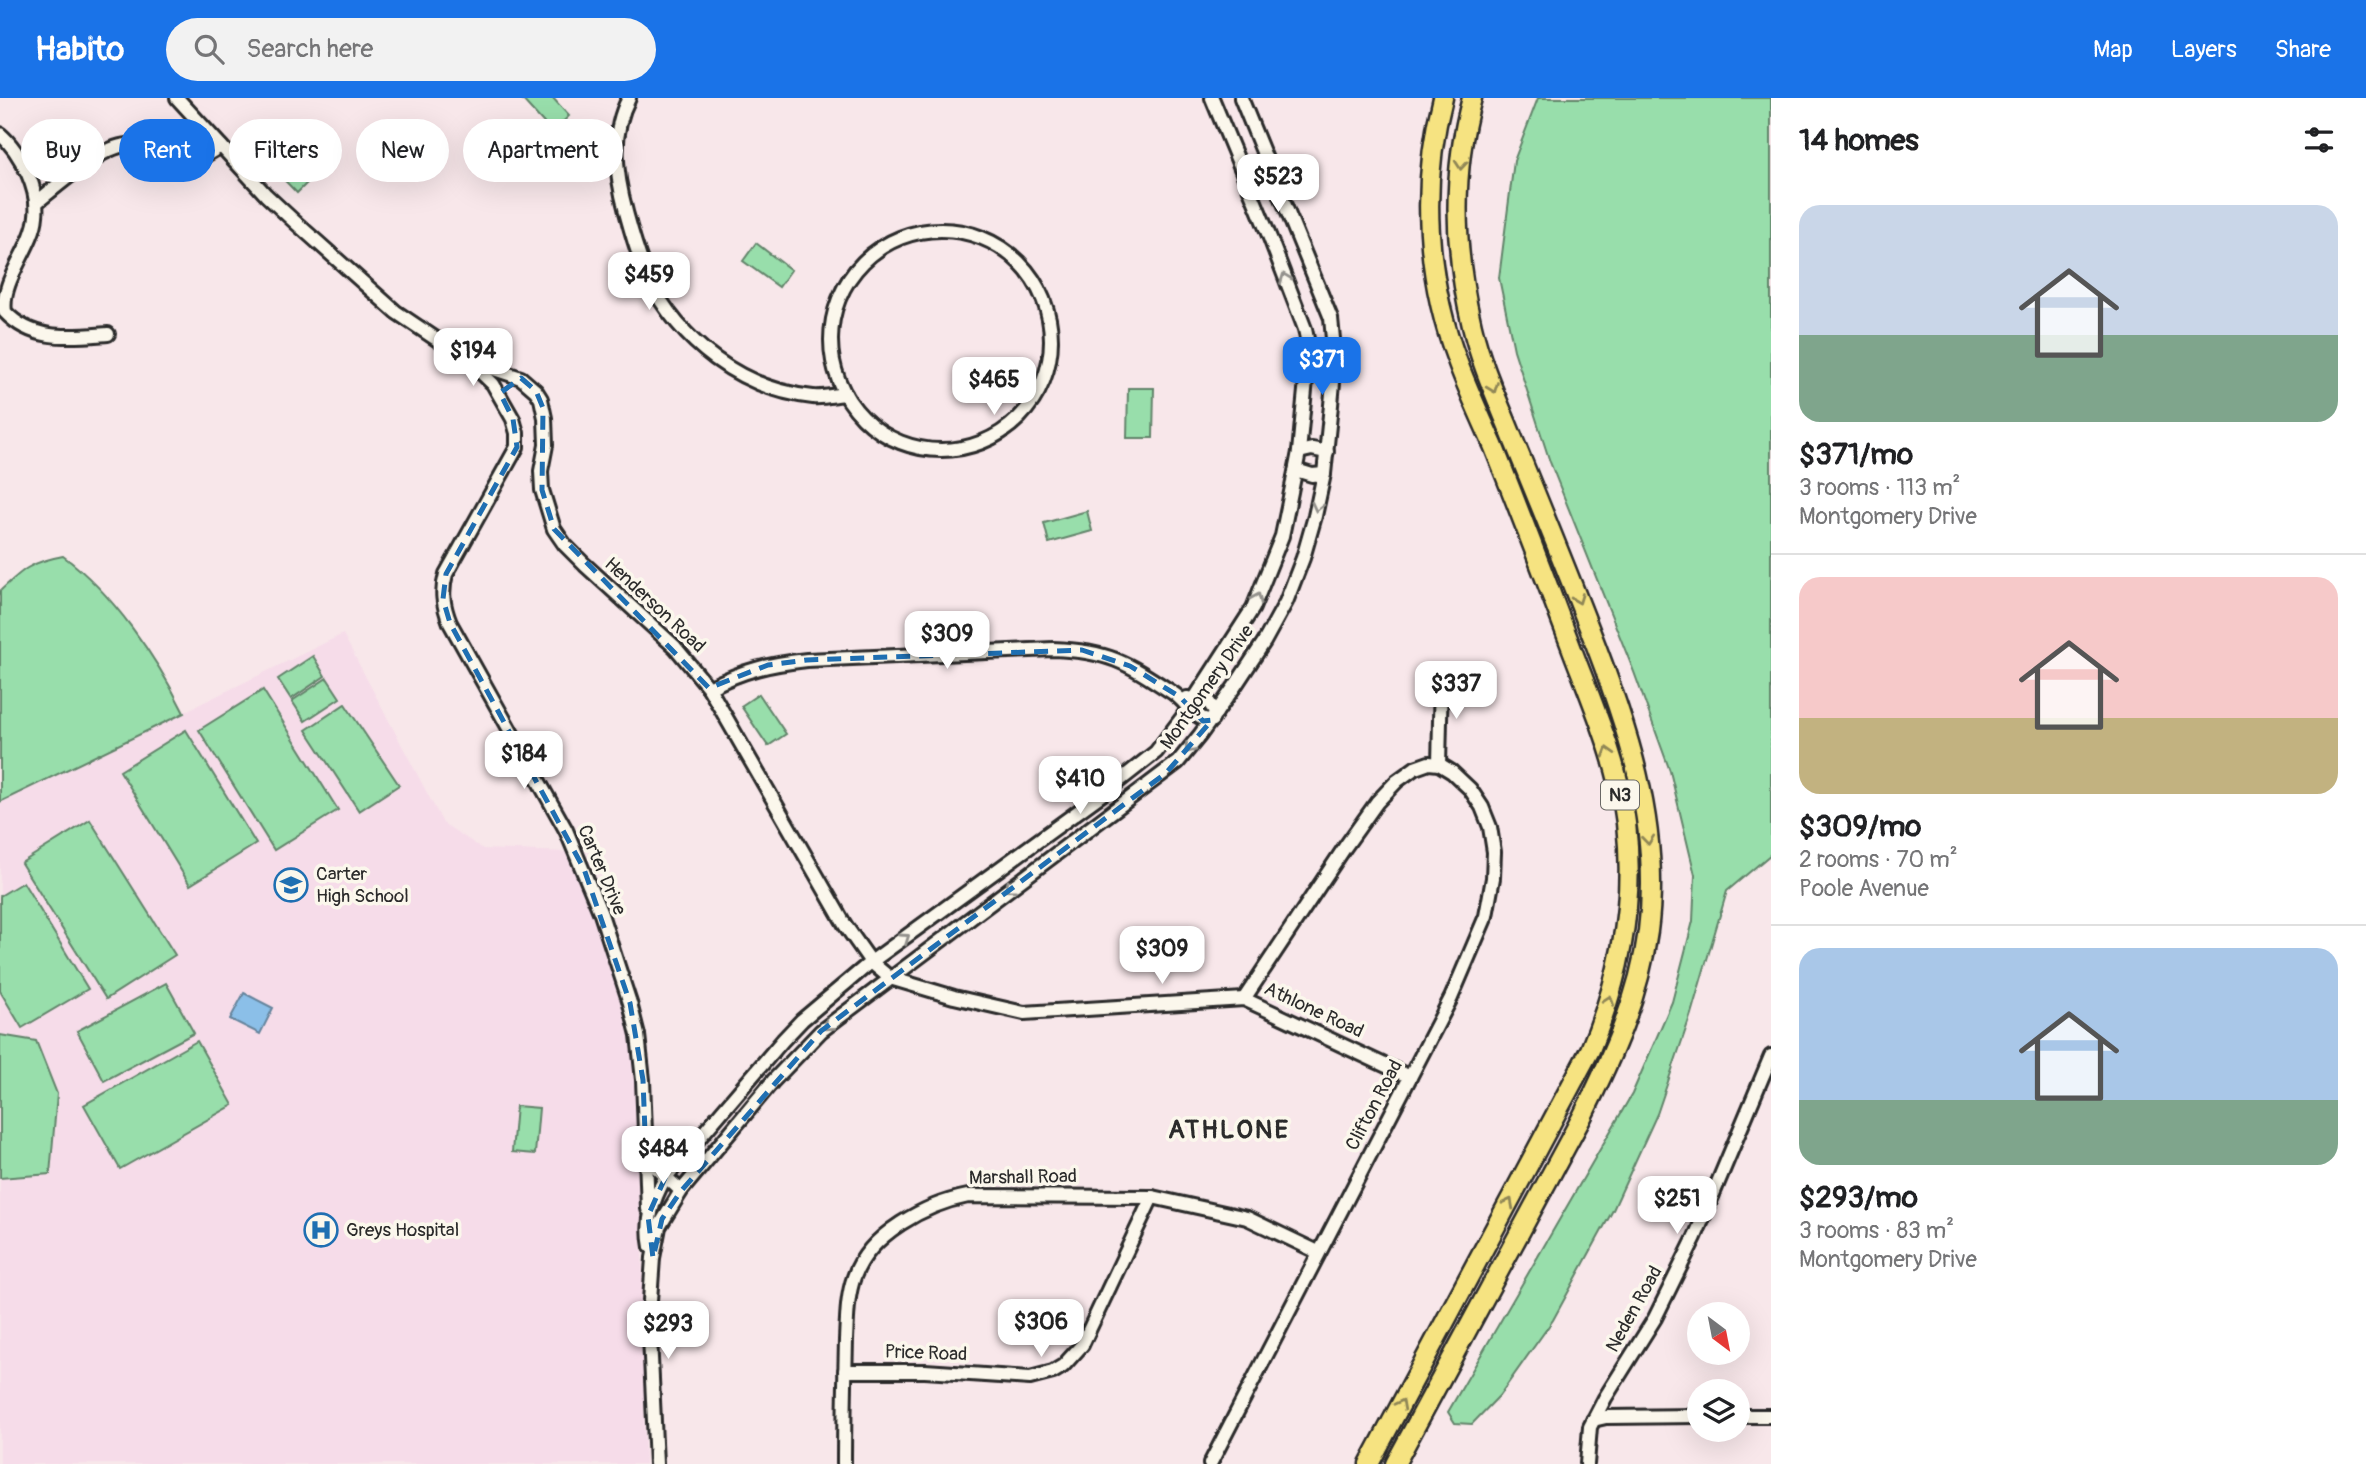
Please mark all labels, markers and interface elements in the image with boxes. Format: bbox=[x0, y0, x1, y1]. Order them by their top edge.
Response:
search box bbox=[166, 18, 656, 81]
text: Habito bbox=[35, 29, 124, 70]
icon: search bbox=[190, 30, 228, 68]
text: Search here bbox=[246, 33, 373, 65]
text: Map bbox=[2093, 35, 2133, 64]
text: Layers bbox=[2171, 35, 2237, 64]
text: Share bbox=[2275, 35, 2331, 64]
chip: Buy bbox=[21, 119, 105, 182]
chip: Rent bbox=[119, 119, 215, 182]
chip: Filters bbox=[229, 119, 342, 182]
chip: New bbox=[356, 119, 449, 182]
chip: Apartment bbox=[463, 119, 623, 182]
icon: filters bbox=[2300, 121, 2338, 159]
text: 14 homes bbox=[1799, 122, 1919, 159]
pin: $523 bbox=[1237, 155, 1319, 214]
one-way arrow bbox=[1453, 159, 1468, 171]
text: $523 bbox=[1253, 162, 1303, 191]
icon: home bbox=[2006, 250, 2132, 376]
pin: $459 bbox=[608, 252, 690, 312]
text: $459 bbox=[624, 260, 674, 289]
one-way arrow bbox=[1279, 272, 1293, 285]
pin: $194 bbox=[432, 328, 514, 388]
text: $194 bbox=[450, 336, 496, 365]
pin: $371 bbox=[1281, 338, 1363, 397]
text: $371 bbox=[1299, 345, 1345, 374]
pin: $465 bbox=[953, 358, 1035, 417]
text: $465 bbox=[968, 365, 1020, 394]
one-way arrow bbox=[1485, 381, 1499, 393]
text: $371/mo bbox=[1799, 436, 1913, 473]
text: 3 rooms · 113 m² bbox=[1799, 473, 1960, 502]
one-way arrow bbox=[1311, 501, 1325, 513]
text: Montgomery Drive bbox=[1799, 502, 1977, 531]
street label: Henderson Road bbox=[600, 552, 710, 658]
one-way arrow bbox=[1570, 592, 1584, 604]
one-way arrow bbox=[1249, 593, 1263, 606]
pin: $309 bbox=[906, 612, 988, 671]
text: $309 bbox=[921, 619, 973, 648]
street label: Montgomery Drive bbox=[1155, 619, 1259, 754]
icon: home bbox=[2006, 622, 2132, 748]
pin: $337 bbox=[1415, 662, 1497, 721]
text: $337 bbox=[1431, 669, 1481, 698]
pin: $184 bbox=[483, 732, 565, 791]
text: $184 bbox=[501, 739, 547, 768]
one-way arrow bbox=[1185, 741, 1197, 754]
one-way arrow bbox=[1602, 746, 1617, 758]
pin: $410 bbox=[1039, 756, 1121, 816]
text: $410 bbox=[1055, 764, 1105, 793]
road number: N3 bbox=[1601, 780, 1639, 810]
text: $309/mo bbox=[1799, 808, 1921, 845]
street label: Carter Drive bbox=[572, 821, 632, 919]
one-way arrow bbox=[1640, 834, 1655, 846]
text: 2 rooms · 70 m² bbox=[1799, 845, 1958, 874]
place label: Carter High School bbox=[316, 862, 409, 908]
school or university icon: Carter High School bbox=[272, 866, 310, 904]
text: Poole Avenue bbox=[1799, 874, 1929, 903]
one-way arrow bbox=[1005, 880, 1017, 893]
pin: $309 bbox=[1121, 926, 1203, 986]
one-way arrow bbox=[897, 934, 910, 946]
text: $309 bbox=[1136, 934, 1188, 963]
street label: Athlone Road bbox=[1260, 977, 1368, 1043]
icon: home bbox=[2006, 993, 2132, 1119]
one-way arrow bbox=[1601, 994, 1615, 1006]
one-way arrow bbox=[823, 1018, 836, 1030]
street label: Clifton Road bbox=[1340, 1056, 1408, 1154]
district label: ATHLONE bbox=[1168, 1114, 1290, 1146]
pin: $484 bbox=[622, 1126, 704, 1186]
text: $484 bbox=[638, 1134, 688, 1163]
street label: Marshall Road bbox=[969, 1164, 1077, 1190]
pin: $251 bbox=[1636, 1176, 1718, 1236]
text: $293/mo bbox=[1799, 1179, 1918, 1216]
text: $251 bbox=[1654, 1184, 1700, 1213]
one-way arrow bbox=[1500, 1198, 1514, 1211]
hospital icon: Greys Hospital bbox=[302, 1211, 340, 1249]
text: 3 rooms · 83 m² bbox=[1799, 1216, 1954, 1245]
place label: Greys Hospital bbox=[346, 1218, 459, 1242]
text: Montgomery Drive bbox=[1799, 1245, 1977, 1274]
street label: Neden Road bbox=[1600, 1262, 1668, 1356]
pin: $306 bbox=[1000, 1300, 1082, 1359]
pin: $293 bbox=[627, 1302, 709, 1361]
north arrow bbox=[1687, 1302, 1750, 1365]
map controls bbox=[1687, 1302, 1750, 1442]
text: $306 bbox=[1014, 1307, 1068, 1336]
text: $293 bbox=[643, 1309, 693, 1338]
street label: Price Road bbox=[884, 1340, 968, 1366]
button: layers bbox=[1687, 1379, 1750, 1442]
one-way arrow bbox=[1392, 1398, 1406, 1411]

